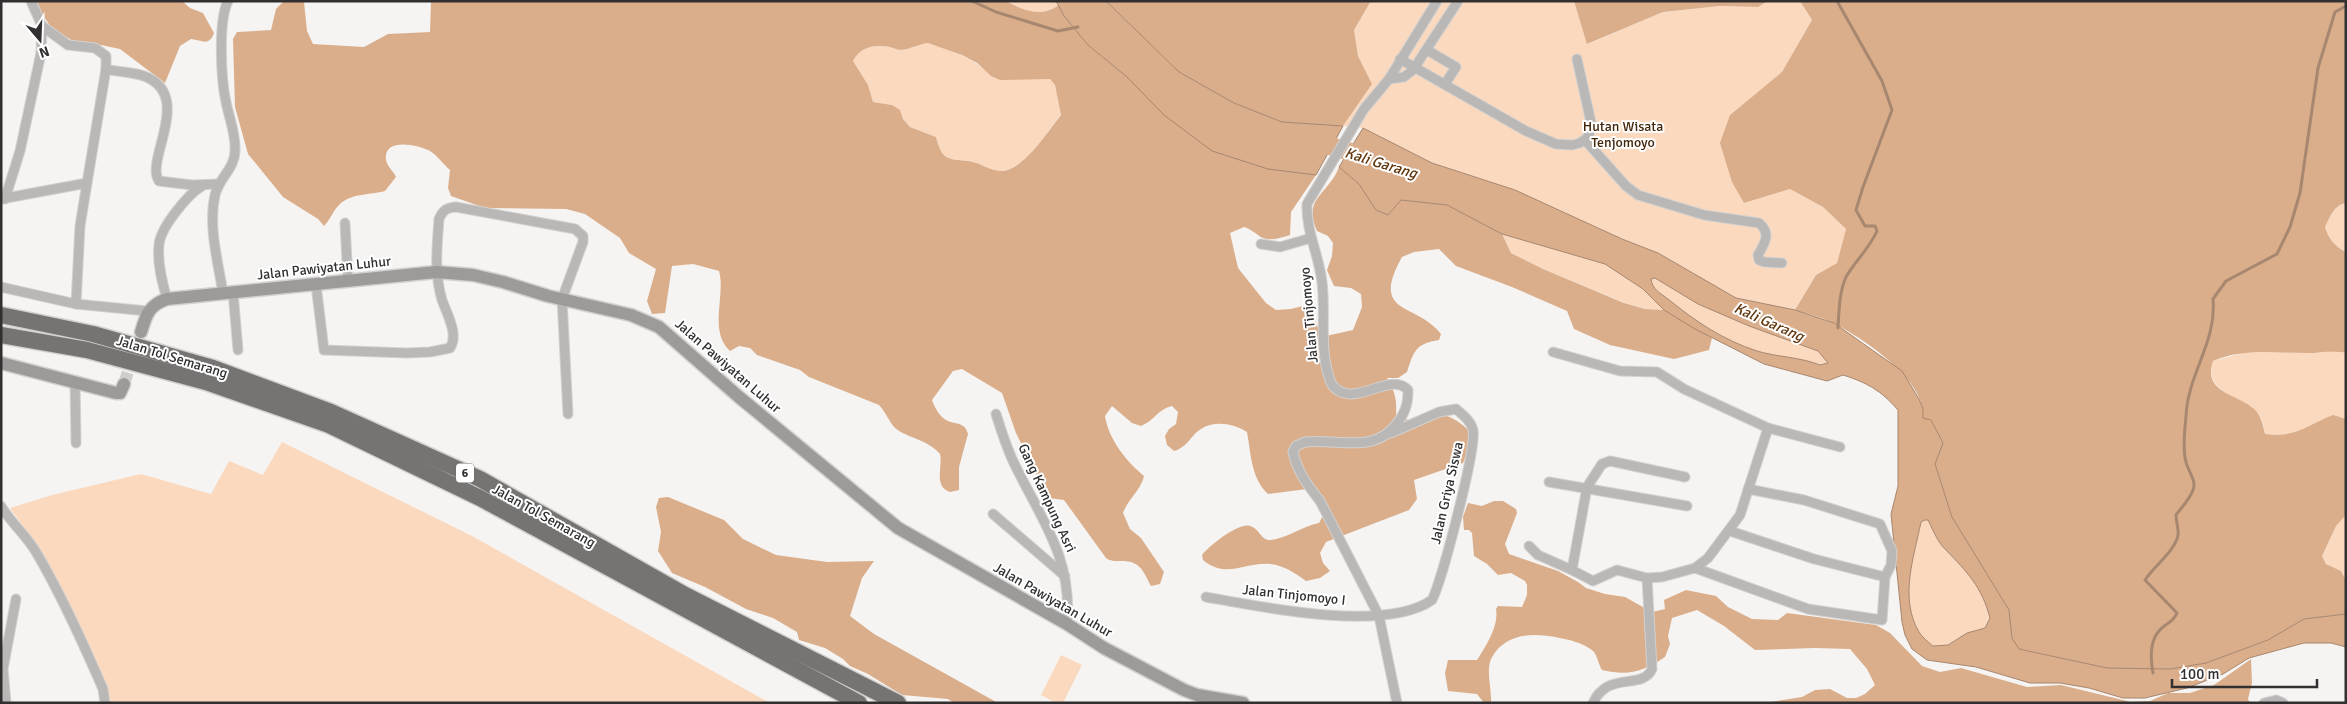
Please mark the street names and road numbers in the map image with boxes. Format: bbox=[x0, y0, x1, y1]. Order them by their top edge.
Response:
street label: Jalan Pawiyatan Luhur bbox=[256, 252, 393, 283]
street label: Jalan Tinjomoyo bbox=[1296, 266, 1322, 364]
street label: Jalan Pawiyatan Luhur bbox=[672, 315, 785, 417]
street label: Jalan Tol Semarang bbox=[114, 332, 230, 382]
street label: Jalan Griya Siswa bbox=[1427, 440, 1467, 546]
street label: Gang Kampung Asri bbox=[1014, 441, 1080, 555]
road number: 6 bbox=[456, 463, 474, 482]
street label: Jalan Tol Semarang bbox=[489, 481, 599, 551]
street label: Jalan Pawiyatan Luhur bbox=[990, 559, 1116, 641]
street label: Jalan Tinjomoyo I bbox=[1242, 581, 1346, 609]

